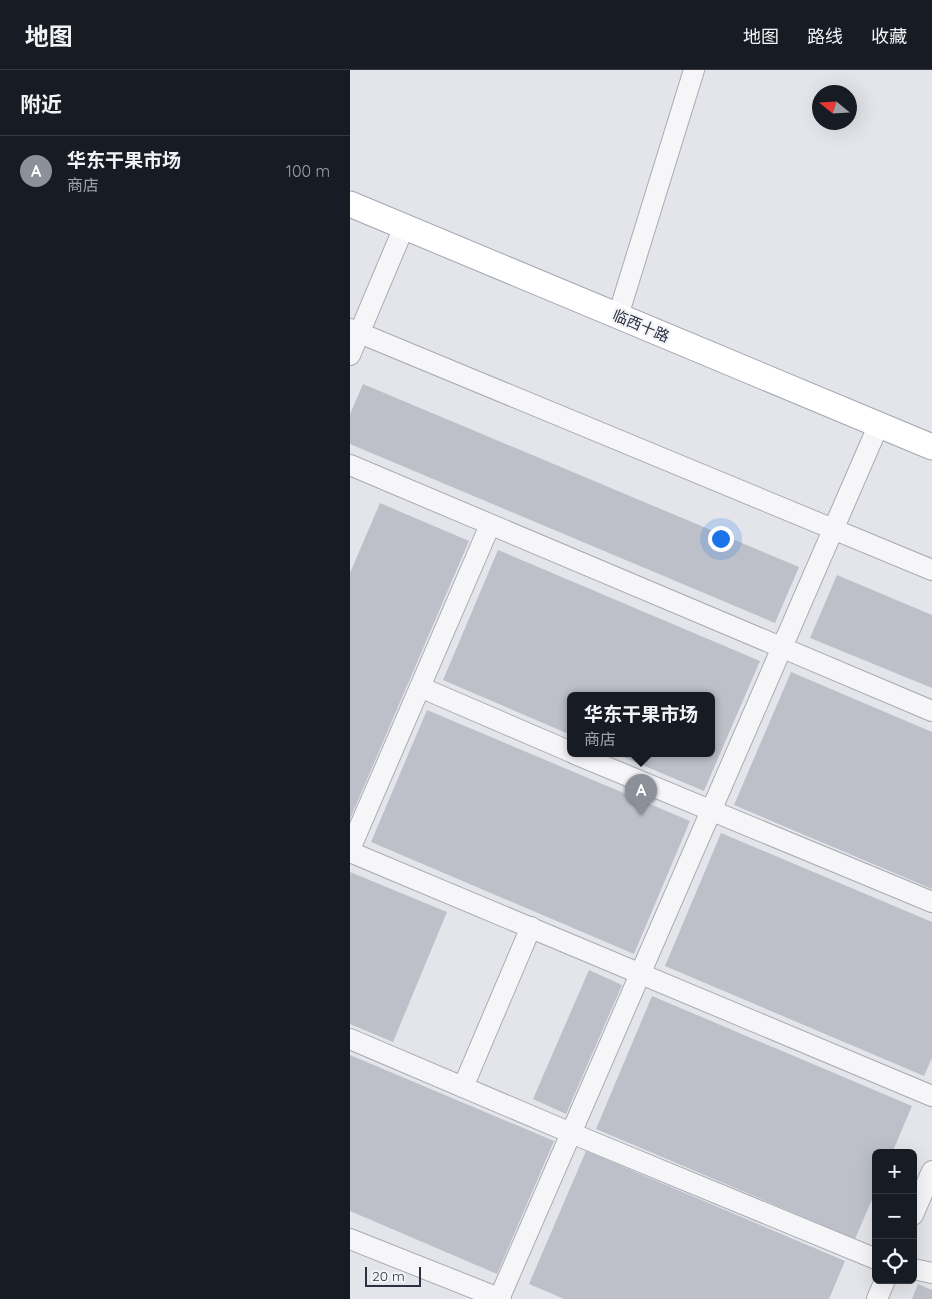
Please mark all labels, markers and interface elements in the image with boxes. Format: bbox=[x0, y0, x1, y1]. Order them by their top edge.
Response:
text: 地图 bbox=[25, 21, 73, 51]
text: 地图 bbox=[743, 25, 779, 48]
text: 路线 bbox=[807, 25, 843, 48]
text: 收藏 bbox=[871, 25, 907, 48]
north arrow bbox=[812, 85, 857, 130]
text: 附近 bbox=[20, 91, 62, 117]
text: 华东干果市场 bbox=[67, 148, 181, 172]
text: A bbox=[31, 161, 41, 181]
text: 100 m bbox=[286, 161, 330, 181]
text: 商店 bbox=[67, 175, 99, 195]
street label: 临西十路 bbox=[610, 305, 673, 346]
your location bbox=[708, 526, 734, 552]
popup bbox=[567, 692, 715, 757]
text: 华东干果市场 bbox=[584, 702, 698, 726]
text: 商店 bbox=[584, 729, 616, 749]
pin: A bbox=[625, 774, 657, 815]
map controls bbox=[872, 1149, 917, 1284]
button: + bbox=[872, 1149, 917, 1194]
button: − bbox=[872, 1194, 917, 1239]
button: locate bbox=[872, 1239, 917, 1284]
scale bar bbox=[365, 1264, 421, 1287]
text: 20 m bbox=[372, 1267, 405, 1285]

